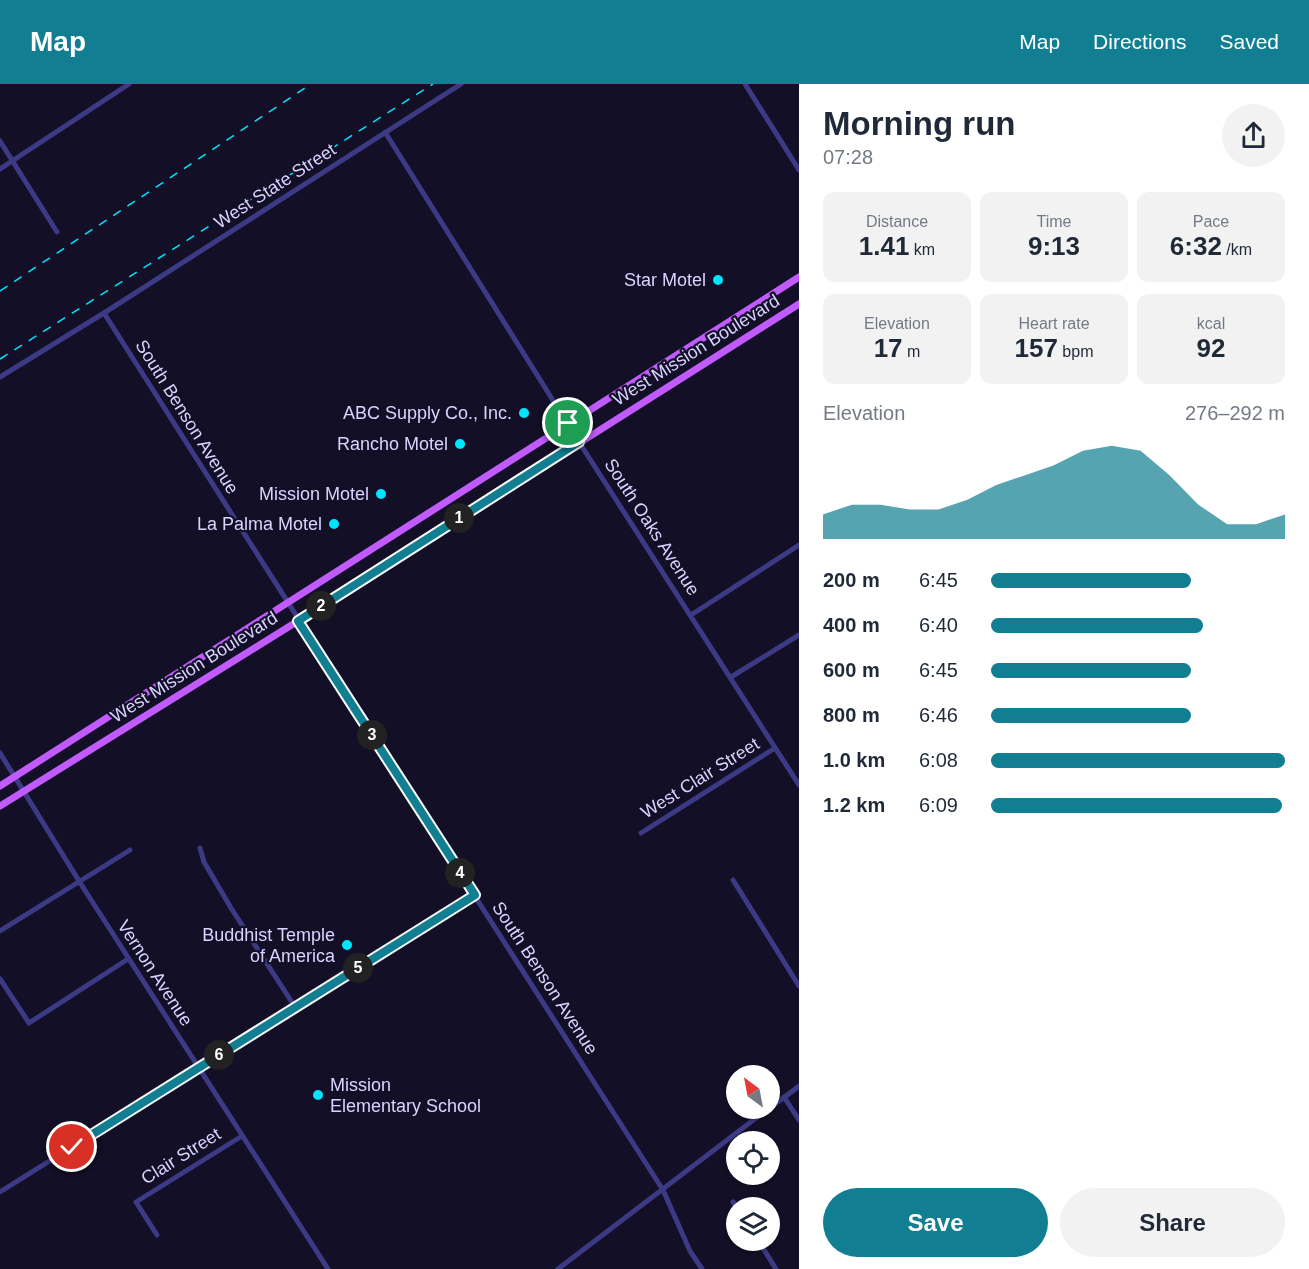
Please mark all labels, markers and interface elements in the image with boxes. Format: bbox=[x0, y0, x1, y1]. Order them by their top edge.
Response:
text: Map bbox=[30, 26, 86, 57]
text: Map bbox=[1019, 30, 1060, 53]
text: Directions bbox=[1093, 30, 1186, 53]
text: Saved bbox=[1219, 30, 1279, 53]
button: share bbox=[1222, 104, 1285, 167]
text: Morning run bbox=[823, 105, 1015, 142]
street label: West State Street bbox=[211, 139, 339, 233]
text: 07:28 bbox=[823, 146, 873, 168]
text: Distance bbox=[866, 213, 928, 230]
text: Time bbox=[1037, 213, 1071, 230]
text: Pace bbox=[1193, 213, 1229, 230]
text: 1.41 bbox=[859, 231, 909, 261]
text: 9:13 bbox=[1028, 231, 1080, 261]
text: 6:32 bbox=[1170, 231, 1222, 261]
text: km bbox=[909, 241, 935, 258]
text: /km bbox=[1222, 241, 1252, 258]
place label: Star Motel bbox=[624, 270, 706, 290]
marker: Star Motel bbox=[711, 273, 725, 287]
street label: West Mission Boulevard bbox=[609, 290, 783, 410]
text: Elevation bbox=[864, 315, 930, 332]
text: Heart rate bbox=[1018, 315, 1090, 332]
text: kcal bbox=[1197, 315, 1225, 332]
text: 17 bbox=[874, 333, 903, 363]
text: 157 bbox=[1015, 333, 1058, 363]
text: 92 bbox=[1197, 333, 1225, 363]
street label: South Benson Avenue bbox=[131, 336, 243, 498]
text: m bbox=[903, 343, 920, 360]
text: bpm bbox=[1058, 343, 1093, 360]
pin bbox=[542, 397, 593, 448]
text: Elevation bbox=[823, 402, 905, 424]
text: 276–292 m bbox=[1185, 402, 1285, 424]
place label: ABC Supply Co., Inc. bbox=[343, 403, 512, 423]
marker: ABC Supply Co., Inc. bbox=[517, 406, 531, 420]
icon: arrive bbox=[551, 406, 584, 439]
place label: Rancho Motel bbox=[337, 434, 448, 454]
marker: Rancho Motel bbox=[453, 437, 467, 451]
street label: South Oaks Avenue bbox=[600, 455, 704, 599]
place label: Mission Motel bbox=[259, 484, 369, 504]
marker: Mission Motel bbox=[374, 487, 388, 501]
pin: 1 bbox=[444, 503, 474, 533]
text: 1 bbox=[455, 509, 463, 526]
place label: La Palma Motel bbox=[197, 514, 322, 534]
marker: La Palma Motel bbox=[327, 517, 341, 531]
text: 200 m bbox=[823, 569, 880, 591]
text: 6:45 bbox=[919, 569, 958, 591]
pin: 2 bbox=[306, 591, 336, 621]
text: 2 bbox=[317, 597, 325, 614]
street label: West Mission Boulevard bbox=[107, 607, 281, 727]
text: 400 m bbox=[823, 614, 880, 636]
text: 6:40 bbox=[919, 614, 958, 636]
text: 600 m bbox=[823, 659, 880, 681]
text: 6:45 bbox=[919, 659, 958, 681]
text: 800 m bbox=[823, 704, 880, 726]
text: 6:46 bbox=[919, 704, 958, 726]
pin: 3 bbox=[357, 720, 387, 750]
text: 3 bbox=[368, 726, 376, 743]
street label: West Clair Street bbox=[637, 734, 763, 822]
text: 1.0 km bbox=[823, 749, 885, 771]
text: 6:08 bbox=[919, 749, 958, 771]
text: 1.2 km bbox=[823, 794, 885, 816]
text: 6:09 bbox=[919, 794, 958, 816]
pin: 4 bbox=[445, 858, 475, 888]
text: 4 bbox=[456, 864, 464, 881]
street label: South Benson Avenue bbox=[488, 898, 602, 1058]
street label: Vernon Avenue bbox=[113, 916, 197, 1030]
place label: Buddhist Temple of America bbox=[202, 925, 336, 966]
marker: Buddhist Temple of America bbox=[340, 938, 354, 952]
pin: 5 bbox=[343, 953, 373, 983]
text: 5 bbox=[354, 959, 362, 976]
pin: 6 bbox=[204, 1040, 234, 1070]
text: 6 bbox=[215, 1046, 223, 1063]
north arrow bbox=[726, 1065, 780, 1119]
map controls bbox=[726, 1065, 780, 1251]
place label: Mission Elementary School bbox=[330, 1075, 481, 1116]
marker: Mission Elementary School bbox=[311, 1088, 325, 1102]
pin bbox=[46, 1121, 97, 1172]
street label: Clair Street bbox=[138, 1124, 224, 1188]
icon: check bbox=[55, 1130, 88, 1163]
button: locate bbox=[726, 1131, 780, 1185]
button: Save bbox=[823, 1188, 1048, 1257]
button: Share bbox=[1060, 1188, 1285, 1257]
button: layers bbox=[726, 1197, 780, 1251]

